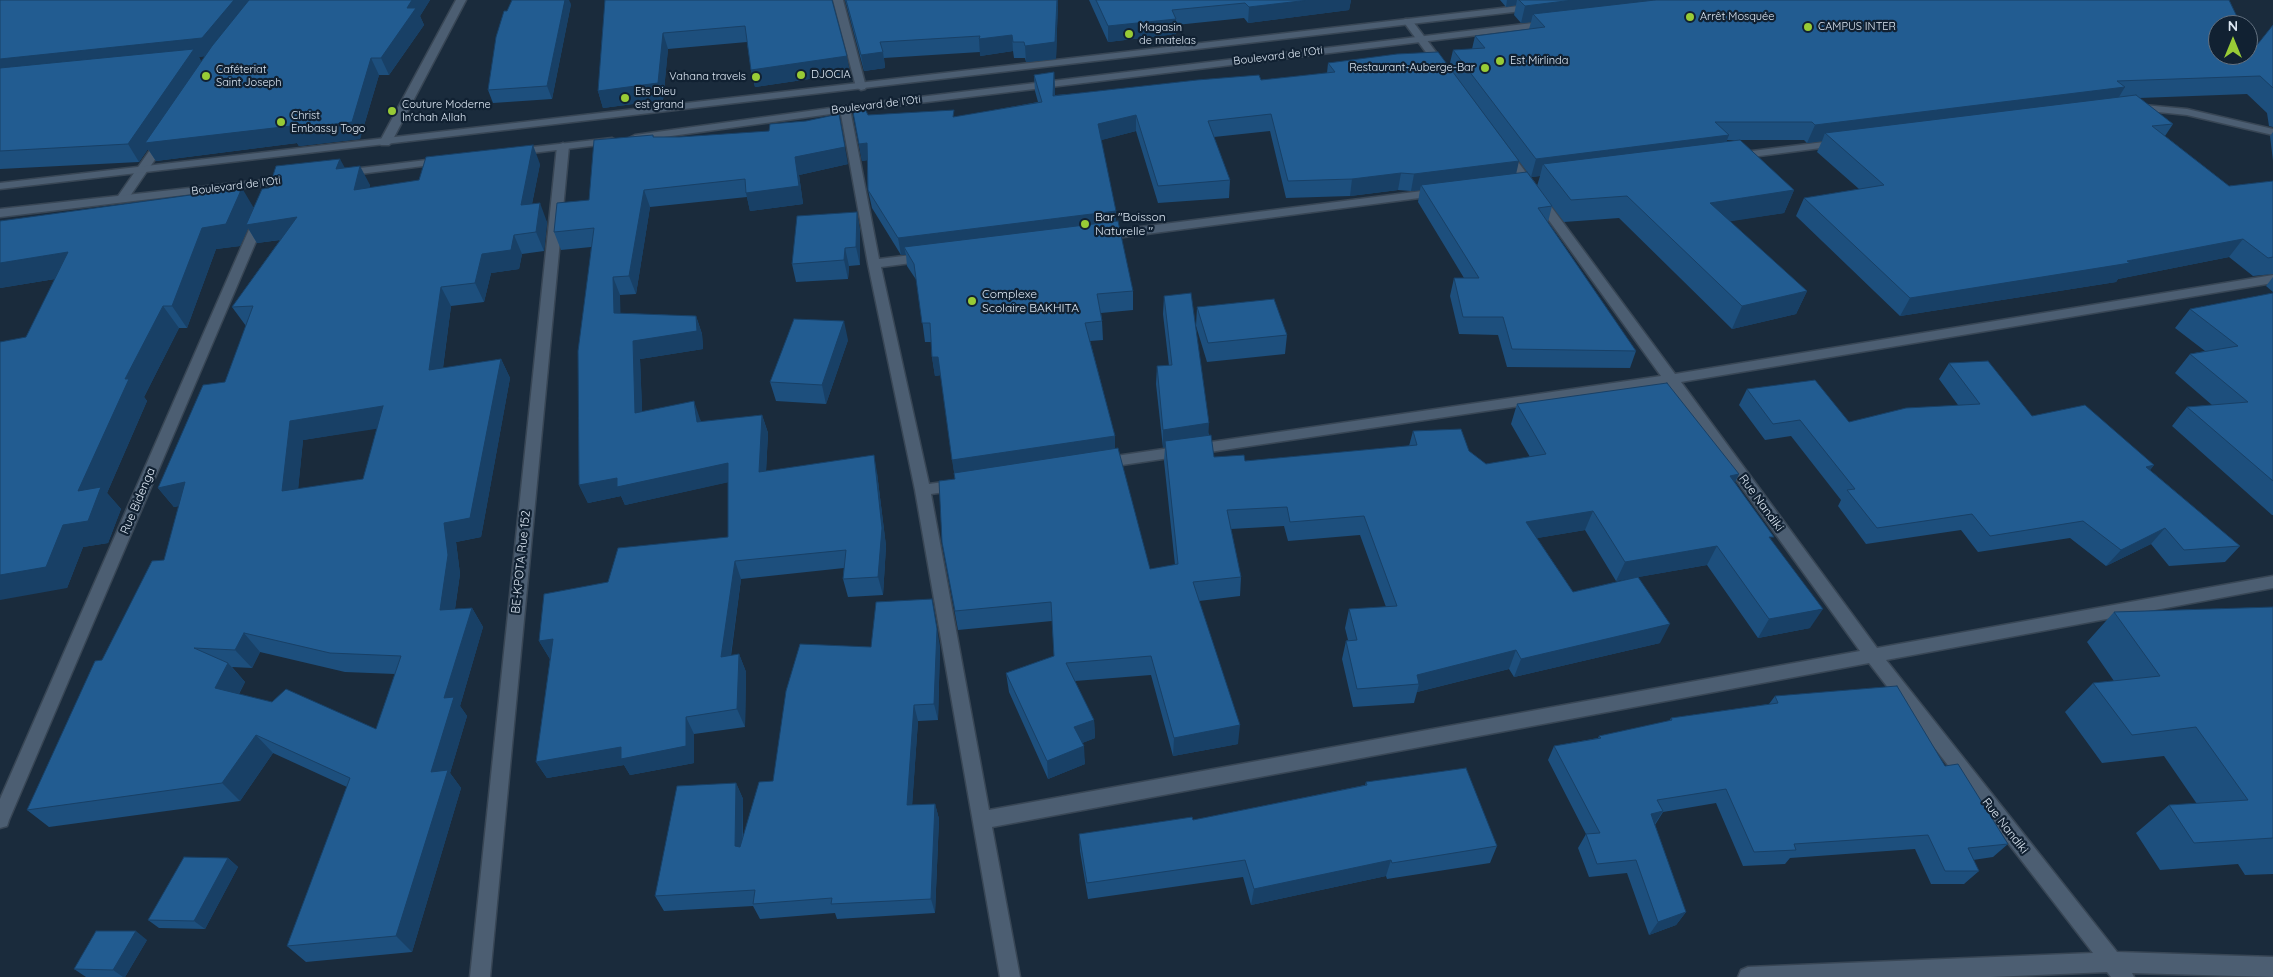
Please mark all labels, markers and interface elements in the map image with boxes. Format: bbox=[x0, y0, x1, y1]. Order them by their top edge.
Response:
place label: Arrêt Mosquée bbox=[1700, 10, 1775, 24]
marker: Arrêt Mosquée bbox=[1684, 11, 1696, 23]
north arrow bbox=[2208, 15, 2258, 65]
text: N bbox=[2228, 17, 2238, 35]
place label: CAMPUS INTER bbox=[1818, 20, 1896, 34]
place label: Magasin de matelas bbox=[1139, 21, 1196, 47]
marker: CAMPUS INTER bbox=[1802, 21, 1814, 33]
marker: Magasin de matelas bbox=[1123, 28, 1135, 40]
street label: Boulevard de l'Oti bbox=[1233, 44, 1323, 68]
place label: Est Mirlinda bbox=[1510, 54, 1568, 68]
marker: Est Mirlinda bbox=[1494, 55, 1506, 67]
place label: Restaurant-Auberge-Bar bbox=[1349, 61, 1475, 75]
marker: Restaurant-Auberge-Bar bbox=[1479, 62, 1491, 74]
place label: Caféteriat Saint Joseph bbox=[216, 63, 282, 89]
place label: DJOCIA bbox=[811, 68, 851, 82]
marker: DJOCIA bbox=[795, 69, 807, 81]
marker: Caféteriat Saint Joseph bbox=[200, 70, 212, 82]
place label: Vahana travels bbox=[669, 70, 746, 84]
marker: Vahana travels bbox=[750, 71, 762, 83]
place label: Ets Dieu est grand bbox=[635, 85, 684, 111]
marker: Ets Dieu est grand bbox=[619, 92, 631, 104]
street label: Boulevard de l'Oti bbox=[831, 93, 921, 117]
place label: Couture Moderne In'chah Allah bbox=[402, 98, 491, 124]
marker: Couture Moderne In'chah Allah bbox=[386, 105, 398, 117]
place label: Christ Embassy Togo bbox=[291, 109, 365, 135]
marker: Christ Embassy Togo bbox=[275, 116, 287, 128]
street label: Boulevard de l'Oti bbox=[191, 174, 281, 198]
place label: Bar "Boisson Naturelle " bbox=[1095, 210, 1166, 238]
marker: Bar "Boisson Naturelle " bbox=[1079, 218, 1091, 230]
place label: Complexe Scolaire BAKHITA bbox=[982, 287, 1079, 315]
marker: Complexe Scolaire BAKHITA bbox=[966, 295, 978, 307]
street label: Rue Bidenga bbox=[118, 466, 158, 536]
street label: Rue Nandiki bbox=[1736, 472, 1786, 534]
street label: BE-KPOTA Rue 152 bbox=[508, 510, 534, 614]
street label: Rue Nandiki bbox=[1979, 795, 2031, 857]

